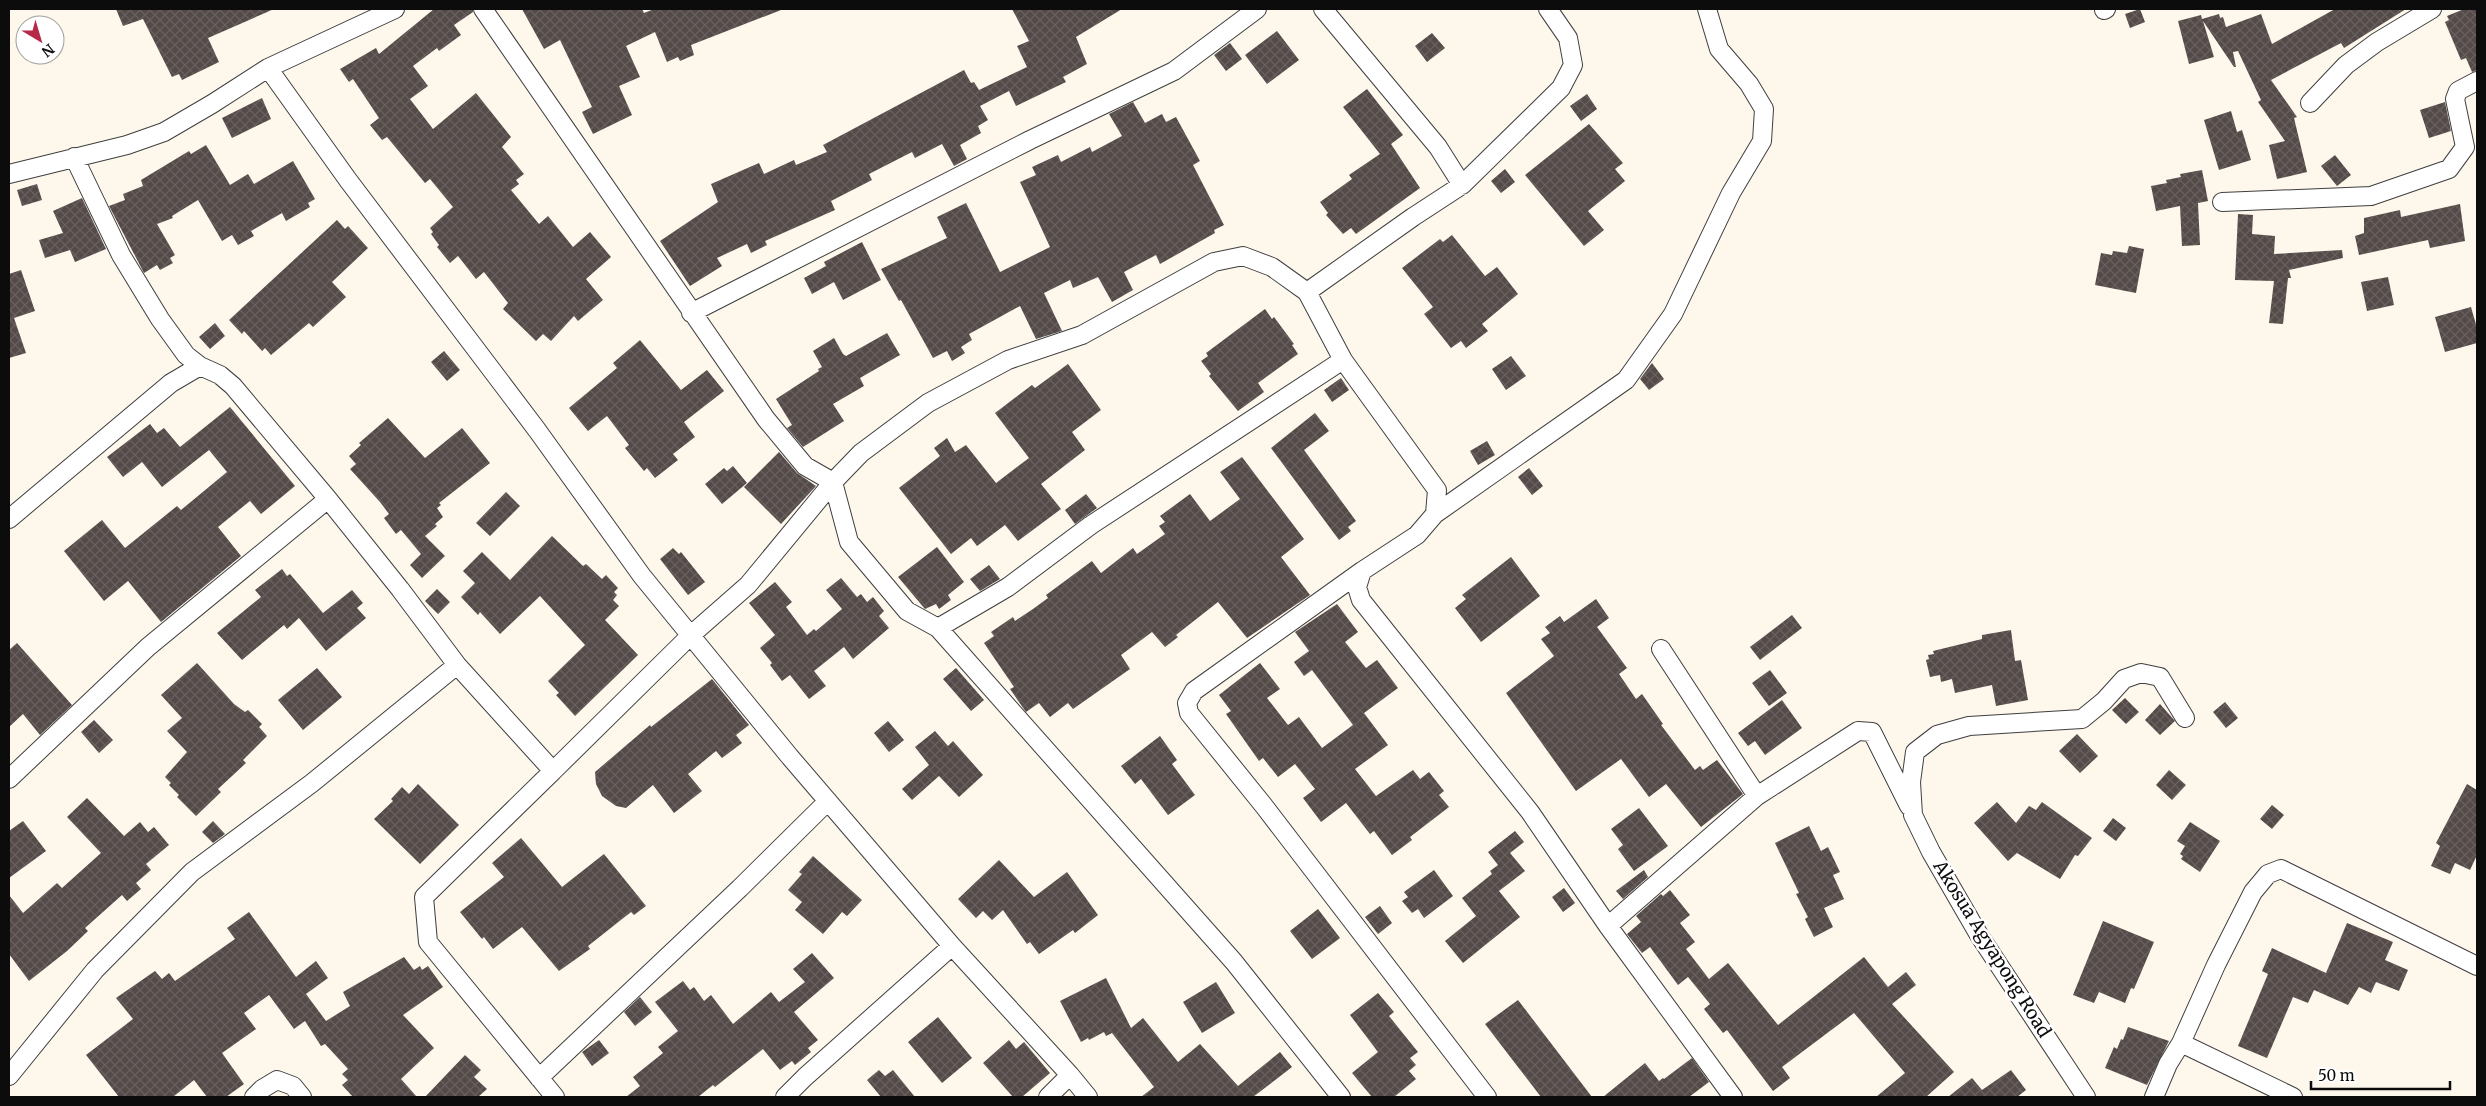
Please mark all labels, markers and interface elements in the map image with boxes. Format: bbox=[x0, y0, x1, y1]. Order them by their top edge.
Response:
north arrow bbox=[15, 15, 65, 65]
text: N bbox=[38, 40, 58, 61]
street label: Akosua Agyapong Road bbox=[1928, 855, 2056, 1042]
scale bar bbox=[2311, 1058, 2450, 1090]
text: 50 m bbox=[2318, 1066, 2355, 1085]

